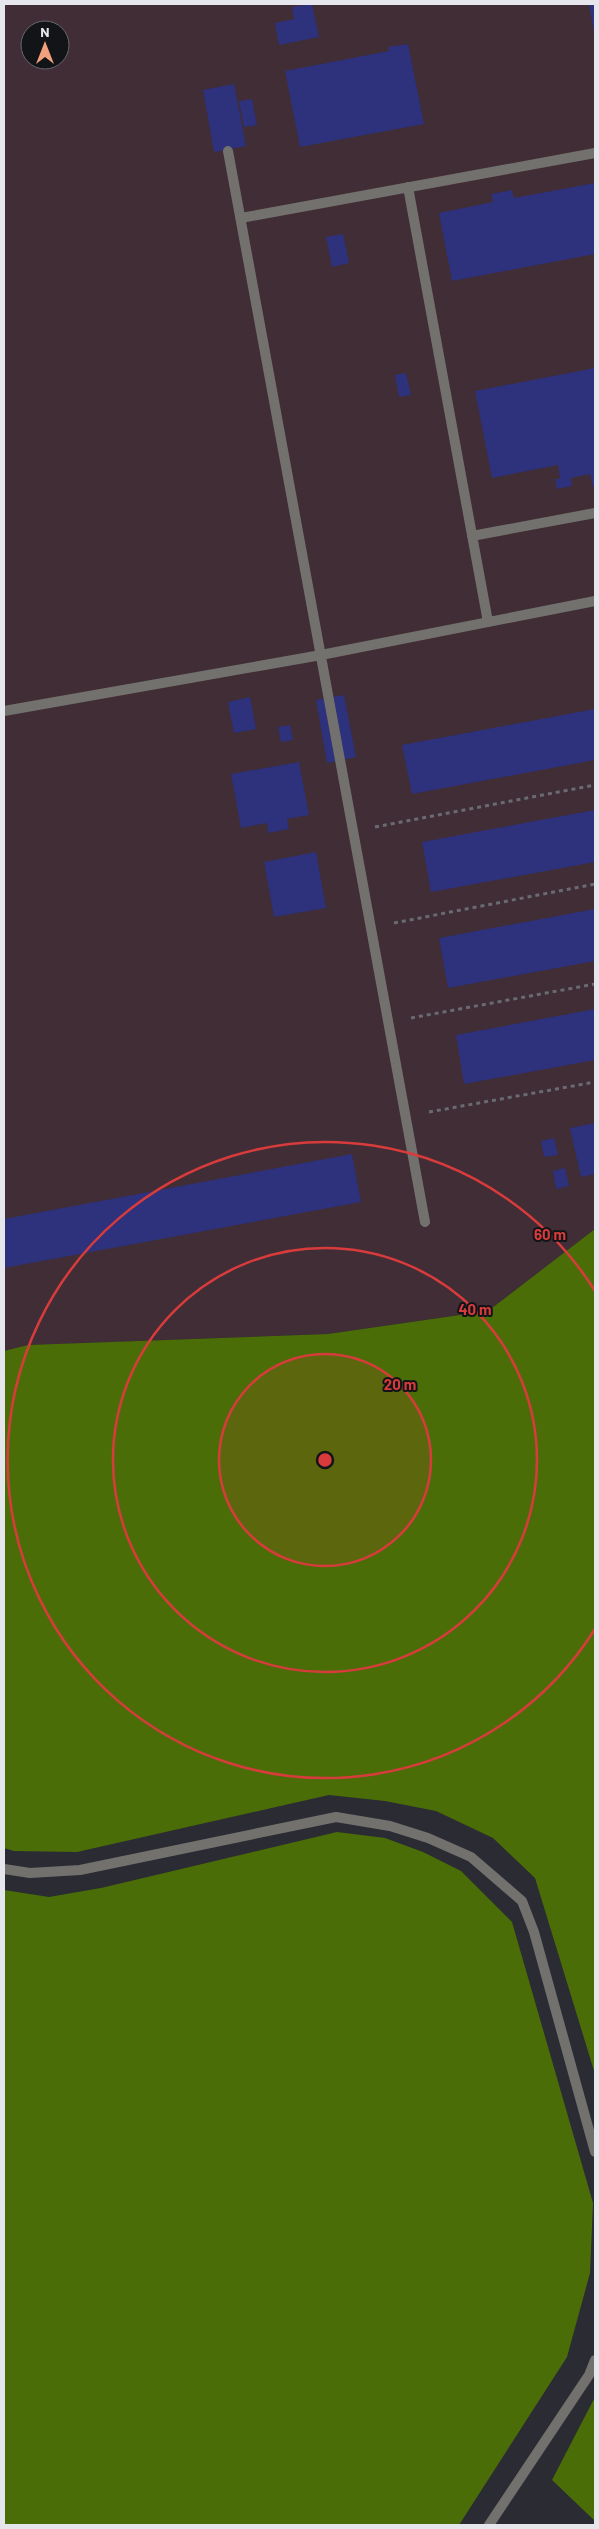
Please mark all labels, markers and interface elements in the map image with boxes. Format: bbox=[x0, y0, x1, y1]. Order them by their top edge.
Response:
north arrow bbox=[20, 20, 70, 70]
text: N bbox=[40, 23, 50, 40]
text: 60 m bbox=[534, 1225, 566, 1243]
text: 40 m bbox=[458, 1300, 492, 1318]
text: 20 m bbox=[384, 1375, 416, 1393]
centre of rings bbox=[316, 1451, 334, 1469]

